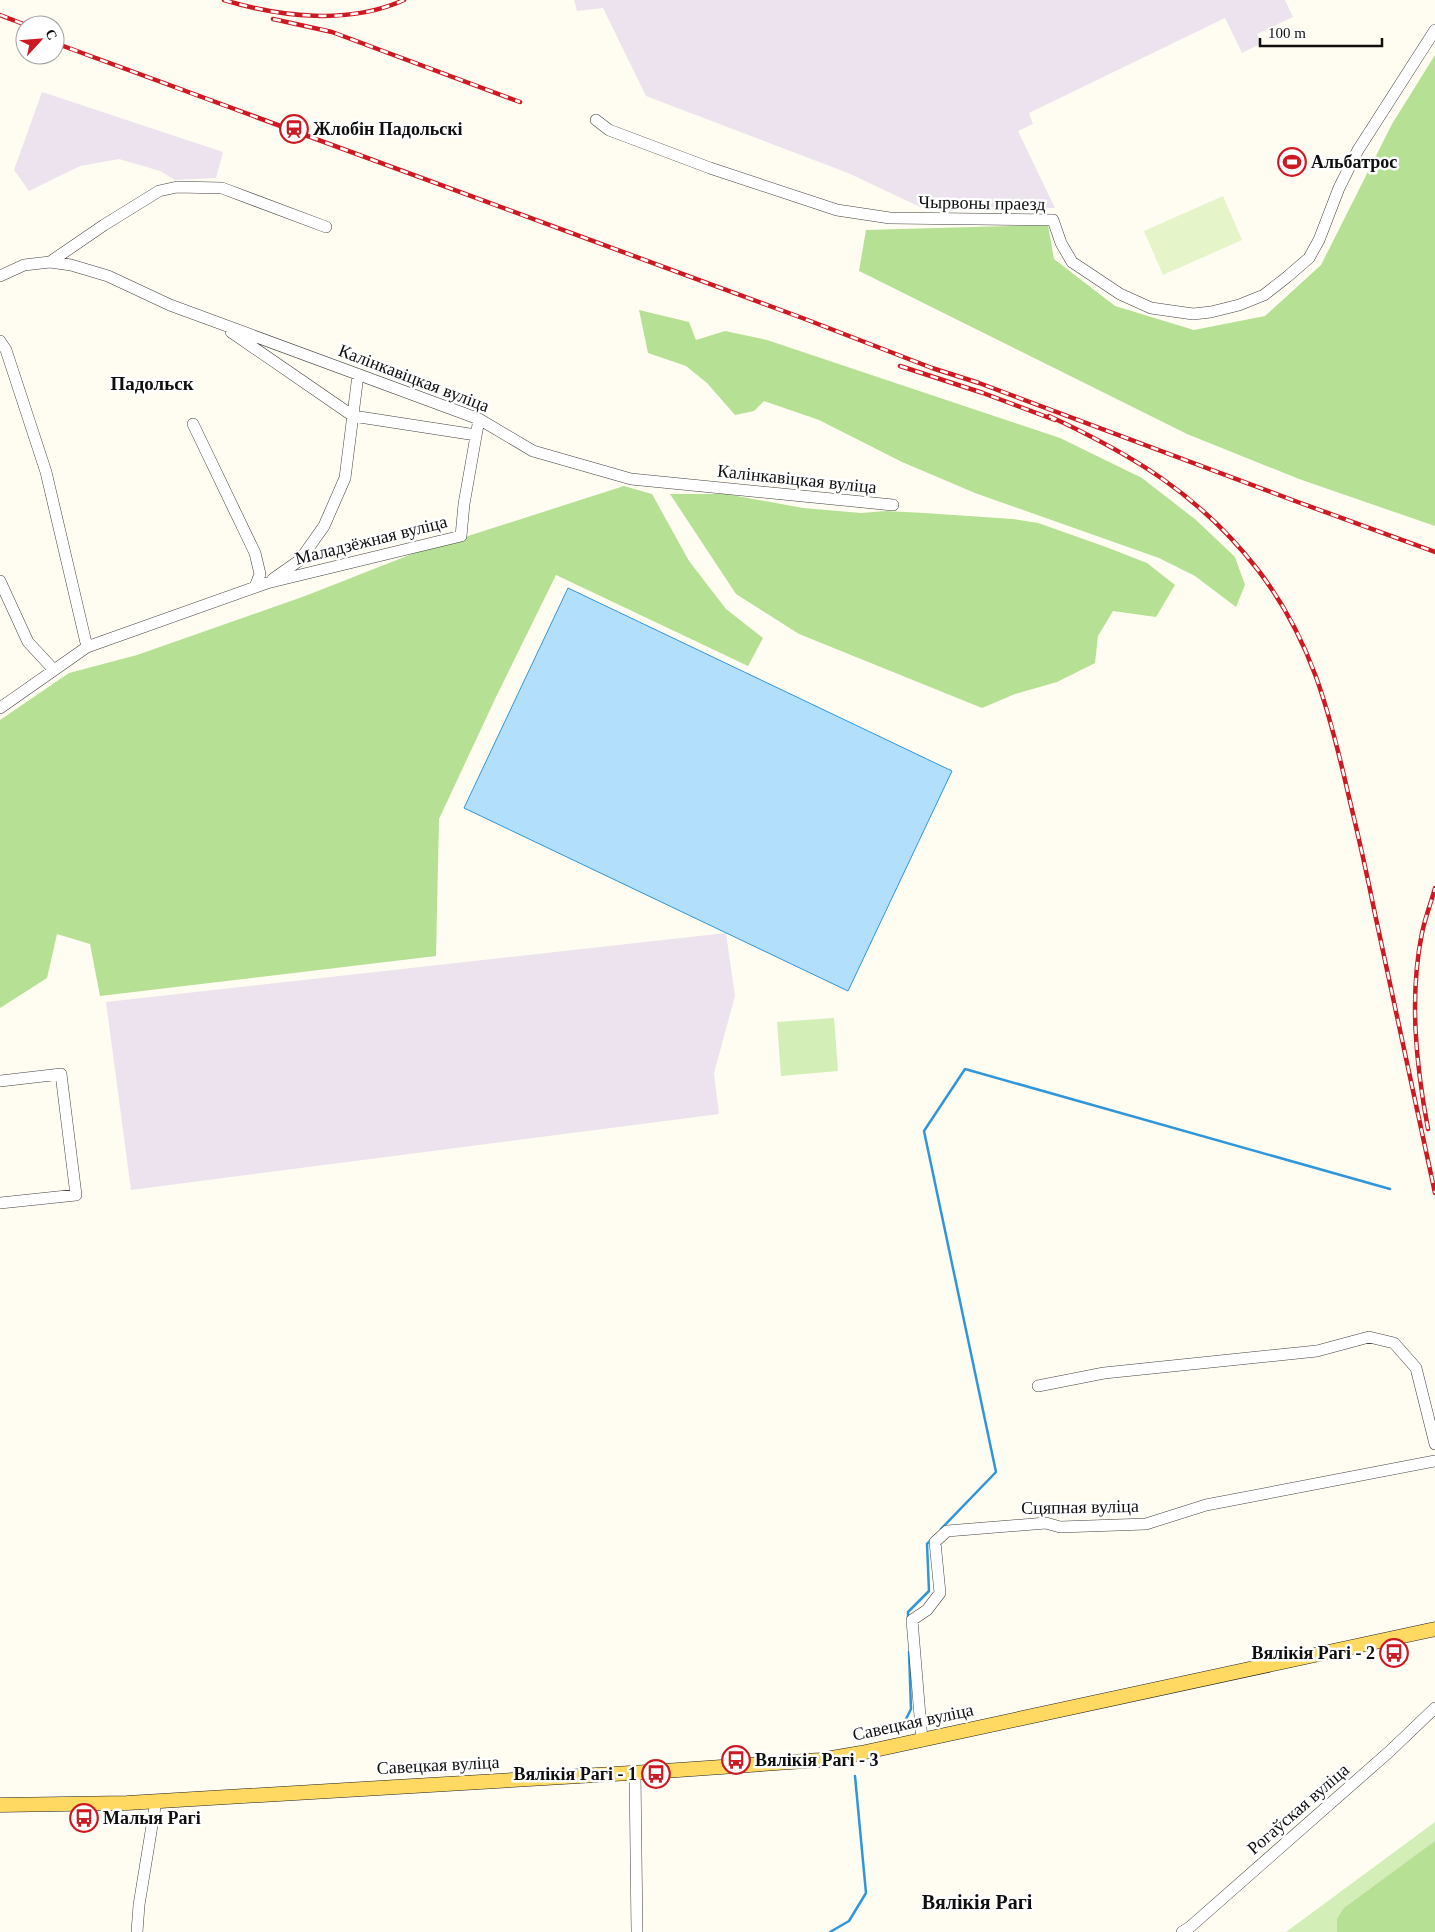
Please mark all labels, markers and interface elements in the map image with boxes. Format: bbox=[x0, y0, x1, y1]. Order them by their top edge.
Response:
north arrow bbox=[15, 15, 65, 65]
scale bar bbox=[1260, 15, 1382, 47]
text: 100 m bbox=[1268, 25, 1306, 41]
text: С bbox=[42, 27, 60, 42]
station icon: Жлобін Падольскі bbox=[279, 114, 309, 144]
place label: Жлобін Падольскі bbox=[313, 119, 463, 139]
sports icon: Альбатрос bbox=[1277, 147, 1307, 177]
place label: Альбатрос bbox=[1311, 152, 1397, 172]
street label: Чырвоны праезд bbox=[918, 192, 1046, 214]
street label: Калінкавіцкая вуліца bbox=[336, 340, 492, 416]
district label: Падольск bbox=[110, 373, 194, 394]
street label: Калінкавіцкая вуліца bbox=[716, 461, 878, 497]
street label: Маладзёжная вуліца bbox=[293, 511, 449, 569]
street label: Сцяпная вуліца bbox=[1021, 1496, 1139, 1518]
bus stop icon: Вялікія Рагі - 2 bbox=[1379, 1638, 1409, 1668]
place label: Вялікія Рагі - 2 bbox=[1251, 1643, 1375, 1663]
street label: Савецкая вуліца bbox=[851, 1699, 975, 1745]
bus stop icon: Вялікія Рагі - 3 bbox=[721, 1745, 751, 1775]
place label: Вялікія Рагі - 3 bbox=[755, 1750, 879, 1770]
street label: Савецкая вуліца bbox=[376, 1752, 500, 1778]
bus stop icon: Вялікія Рагі - 1 bbox=[641, 1759, 671, 1789]
street label: Рогаўская вуліца bbox=[1243, 1760, 1353, 1858]
place label: Вялікія Рагі - 1 bbox=[513, 1764, 637, 1784]
bus stop icon: Малыя Рагі bbox=[69, 1803, 99, 1833]
place label: Малыя Рагі bbox=[103, 1808, 201, 1828]
district label: Вялікія Рагі bbox=[922, 1891, 1033, 1913]

